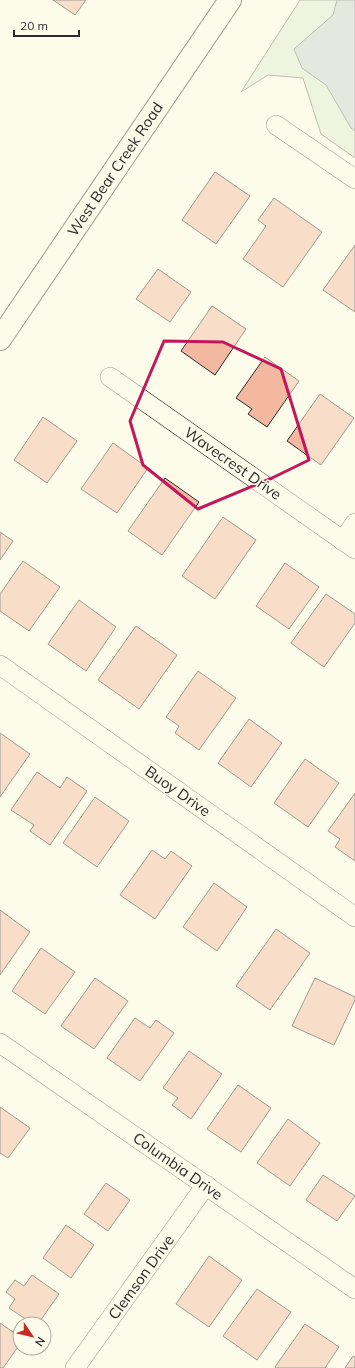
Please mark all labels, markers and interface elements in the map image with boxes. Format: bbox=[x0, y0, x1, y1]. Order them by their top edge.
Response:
scale bar bbox=[14, 12, 79, 38]
text: 20 m bbox=[20, 18, 48, 33]
street label: West Bear Creek Road bbox=[63, 98, 167, 240]
street label: Wavecrest Drive bbox=[181, 422, 285, 504]
street label: Buoy Drive bbox=[142, 762, 214, 820]
street label: Columbia Drive bbox=[129, 1128, 227, 1204]
street label: Clemson Drive bbox=[104, 1231, 178, 1323]
north arrow bbox=[12, 1316, 52, 1356]
text: N bbox=[32, 1334, 48, 1349]

